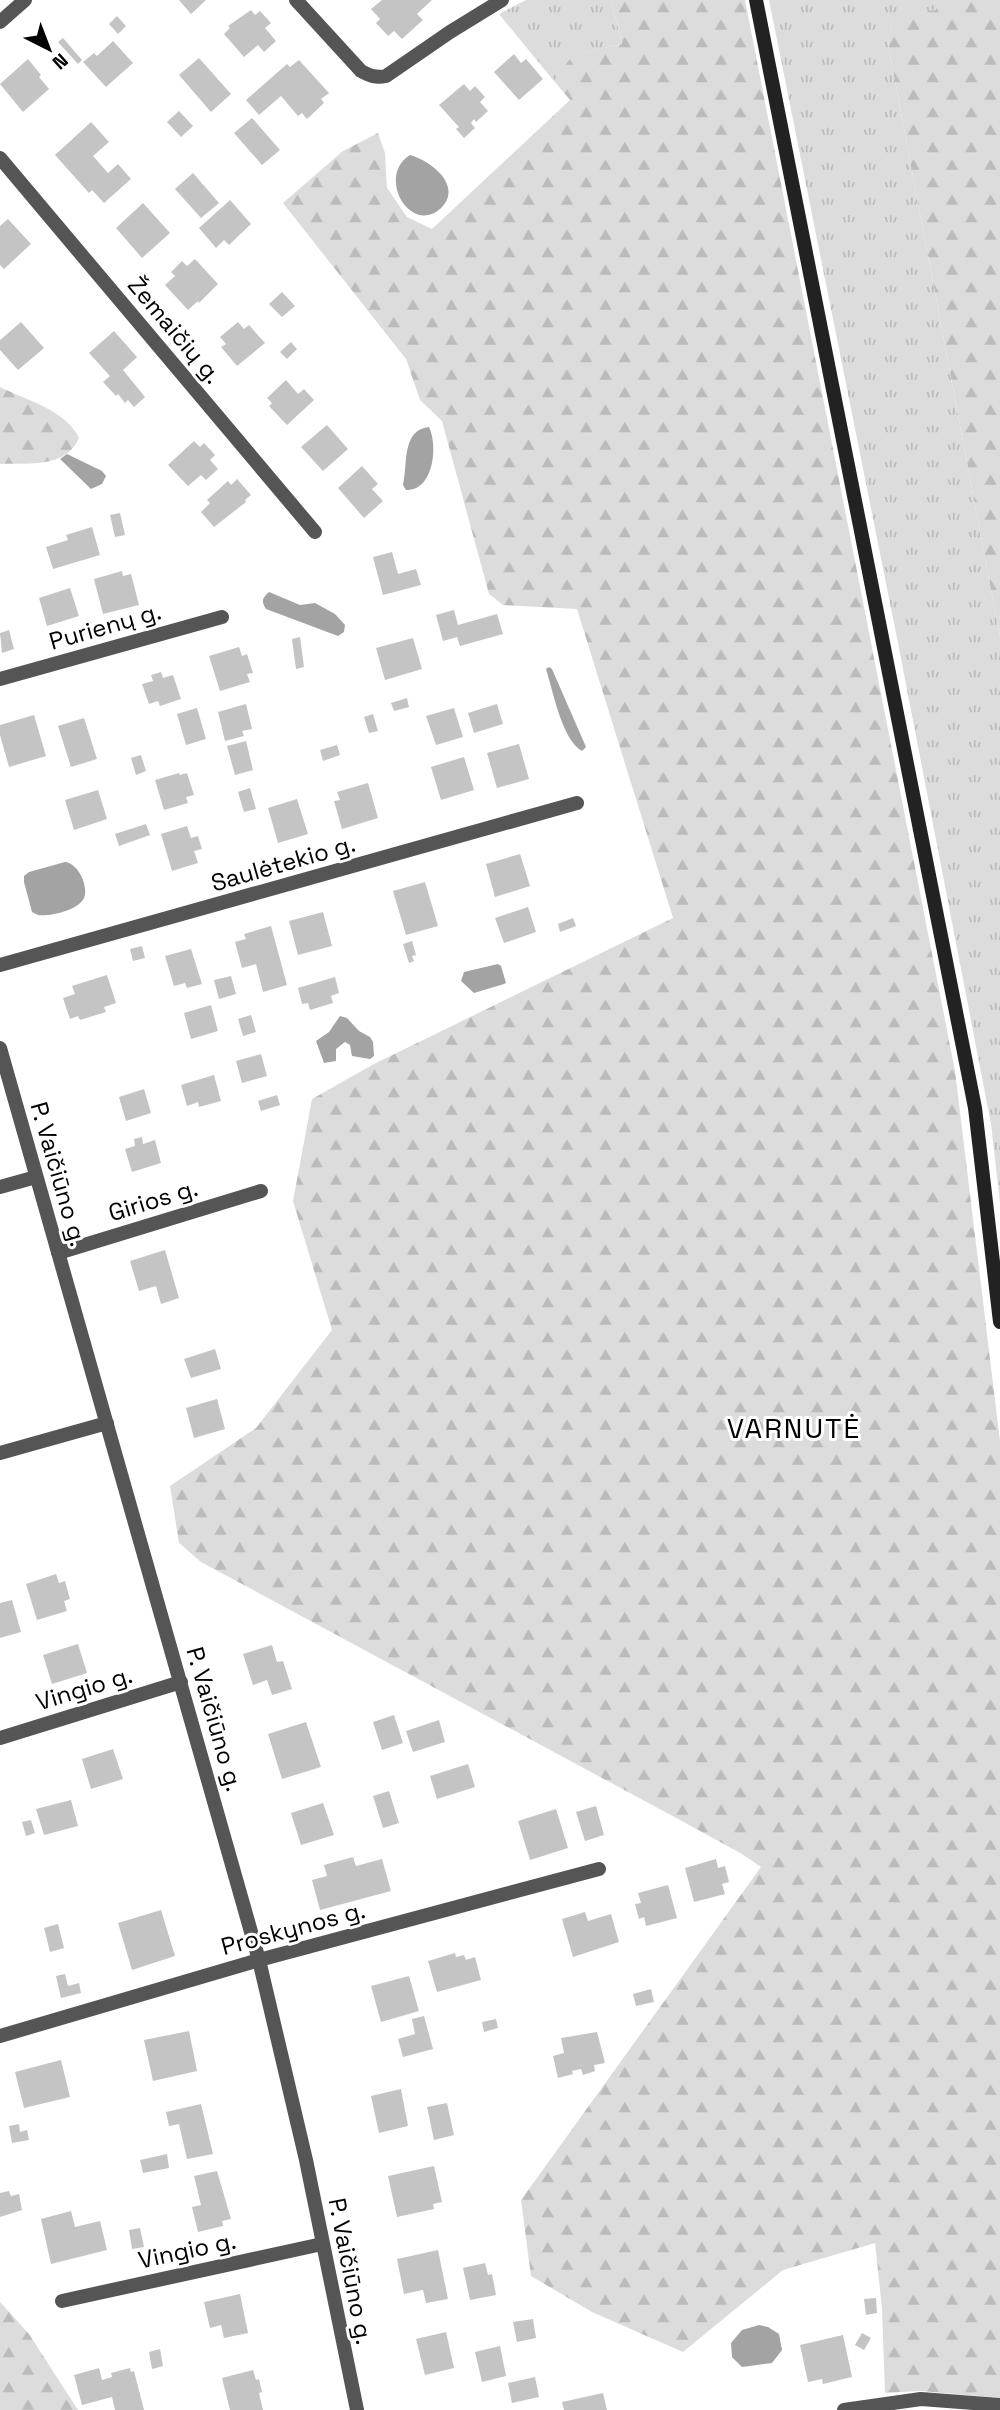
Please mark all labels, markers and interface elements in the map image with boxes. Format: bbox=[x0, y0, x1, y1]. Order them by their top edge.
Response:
north arrow bbox=[14, 14, 84, 84]
text: N bbox=[47, 48, 73, 75]
street label: Žemaičių g. bbox=[121, 270, 229, 390]
street label: Purienų g. bbox=[45, 595, 165, 657]
street label: Saulėtekio g. bbox=[207, 828, 359, 898]
street label: P. Vaičiūno g. bbox=[24, 1098, 94, 1250]
street label: Girios g. bbox=[105, 1172, 201, 1228]
district label: VARNUTĖ bbox=[727, 1410, 861, 1446]
street label: P. Vaičiūno g. bbox=[180, 1643, 250, 1795]
street label: Vingio g. bbox=[32, 1659, 136, 1717]
street label: Proskynos g. bbox=[218, 1894, 368, 1962]
street label: P. Vaičiūno g. bbox=[322, 2195, 380, 2347]
street label: Vingio g. bbox=[135, 2225, 239, 2275]

